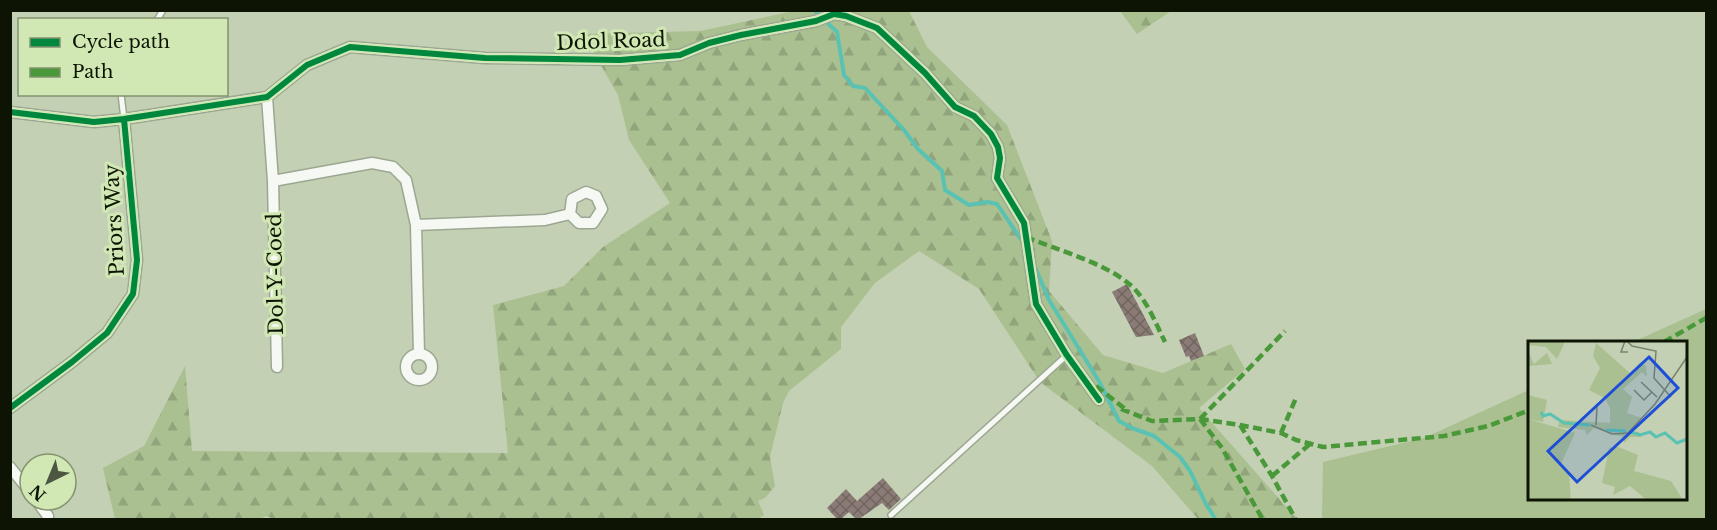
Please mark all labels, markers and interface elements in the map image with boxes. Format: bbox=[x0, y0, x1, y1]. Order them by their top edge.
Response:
legend bbox=[18, 18, 228, 96]
street label: Ddol Road bbox=[556, 27, 666, 55]
text: Cycle path bbox=[72, 31, 170, 53]
text: Path bbox=[72, 61, 113, 83]
street label: Priors Way bbox=[99, 163, 129, 277]
street label: Dol-Y-Coed bbox=[262, 213, 288, 335]
inset map bbox=[1528, 341, 1687, 500]
north arrow bbox=[18, 452, 78, 512]
text: N bbox=[25, 481, 50, 505]

